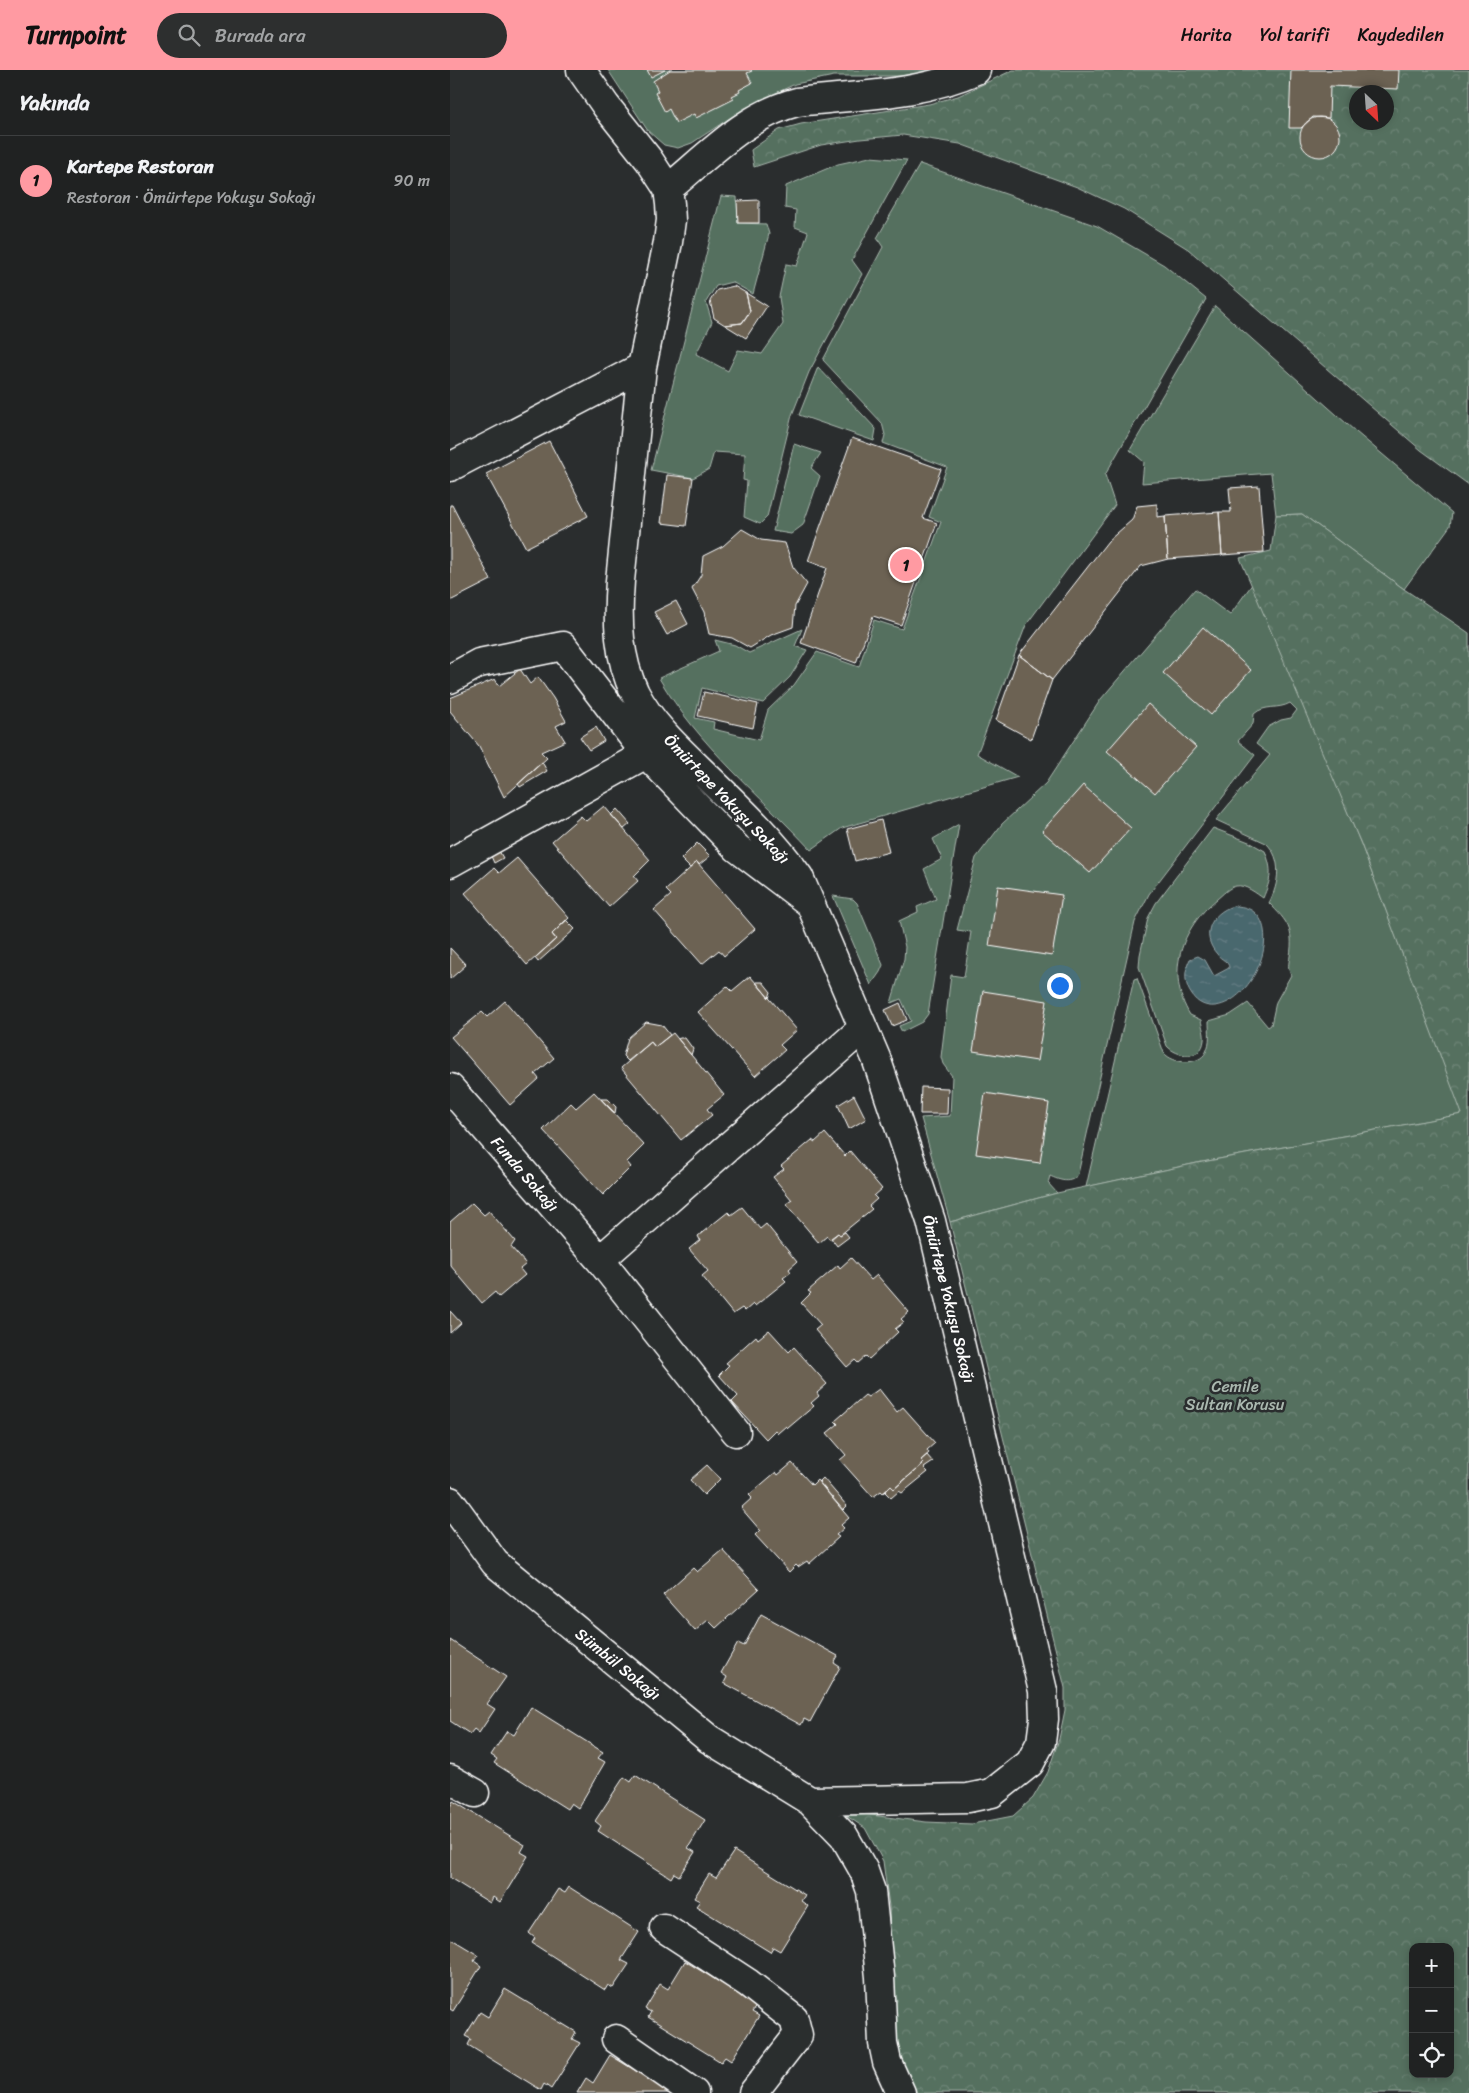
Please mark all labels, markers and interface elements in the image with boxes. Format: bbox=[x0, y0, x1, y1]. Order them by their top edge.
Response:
search box bbox=[157, 13, 507, 58]
text: Turnpoint bbox=[25, 14, 127, 56]
text: Burada ara bbox=[215, 19, 306, 52]
text: Harita bbox=[1181, 19, 1232, 51]
text: Yol tarifi bbox=[1260, 19, 1329, 51]
text: Kaydedilen bbox=[1357, 19, 1444, 51]
icon: search bbox=[175, 21, 203, 49]
text: Yakında bbox=[20, 84, 90, 122]
north arrow bbox=[1349, 85, 1394, 130]
text: Kartepe Restoran bbox=[67, 150, 214, 183]
text: 1 bbox=[33, 166, 39, 195]
text: 90 m bbox=[394, 166, 430, 195]
text: Restoran · Ömürtepe Yokuşu Sokağı bbox=[67, 183, 316, 212]
pin: 1 bbox=[890, 546, 922, 584]
street label: Ömürtepe Yokuşu Sokağı bbox=[657, 727, 797, 871]
your location bbox=[1047, 973, 1073, 999]
street label: Funda Sokağı bbox=[483, 1129, 567, 1219]
street label: Ömürtepe Yokuşu Sokağı bbox=[914, 1212, 984, 1386]
park label: Cemile Sultan Korusu bbox=[1186, 1372, 1285, 1419]
street label: Sümbül Sokağı bbox=[568, 1620, 668, 1708]
map controls bbox=[1409, 1943, 1454, 2078]
button: + bbox=[1409, 1943, 1454, 1988]
button: − bbox=[1409, 1988, 1454, 2033]
button: locate bbox=[1409, 2033, 1454, 2078]

